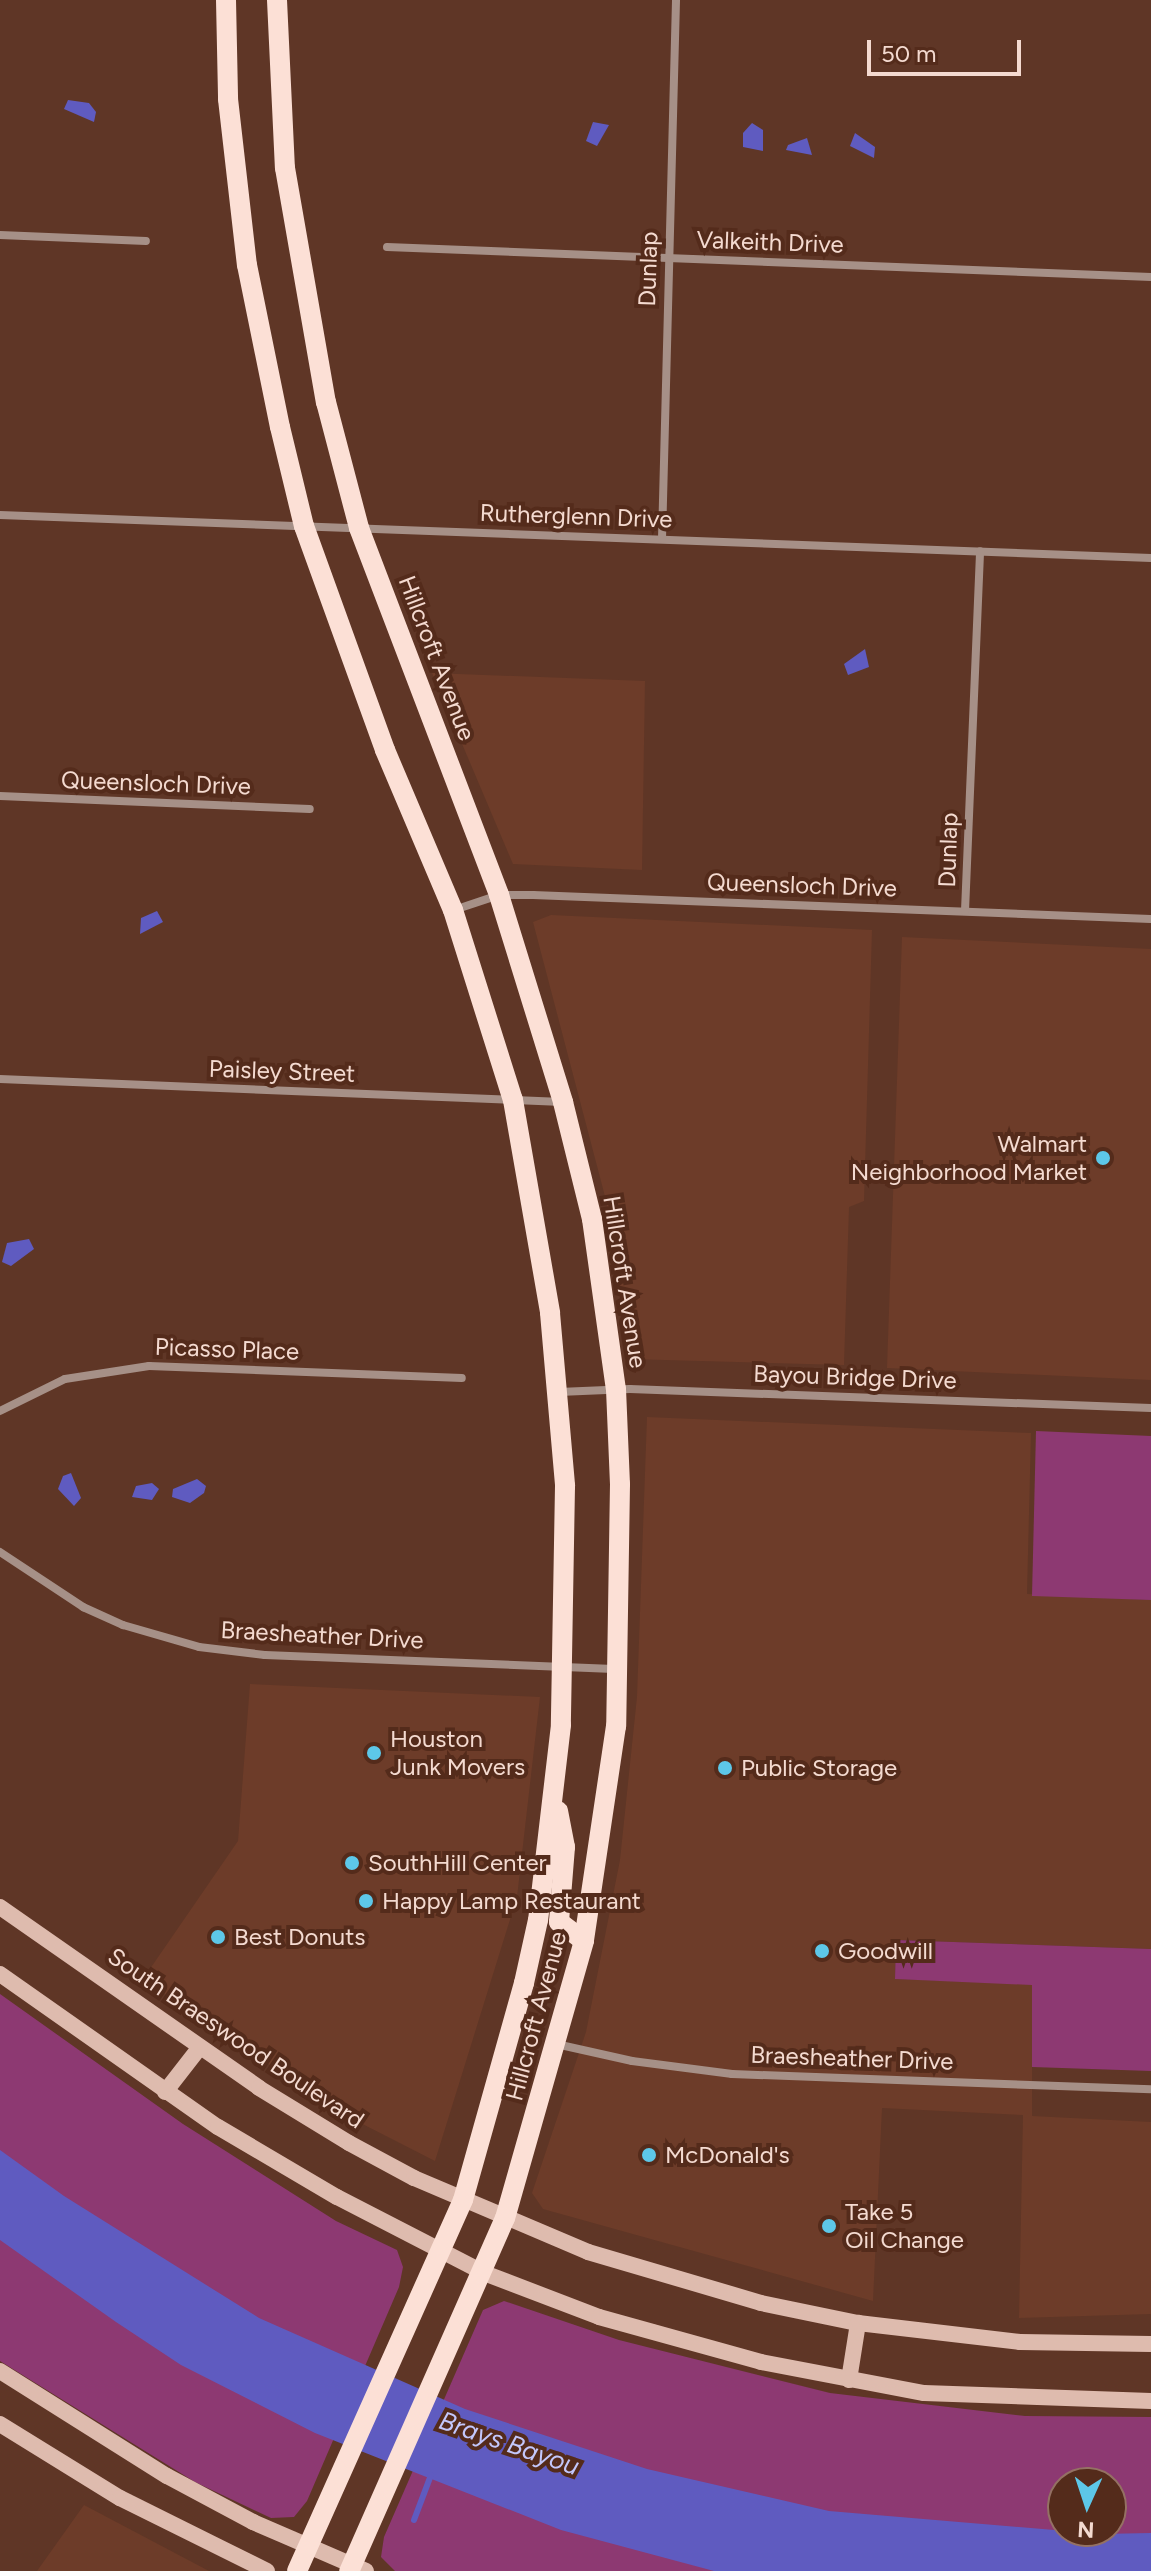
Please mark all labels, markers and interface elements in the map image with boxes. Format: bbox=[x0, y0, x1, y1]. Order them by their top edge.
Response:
scale bar bbox=[871, 24, 1025, 74]
text: 50 m bbox=[881, 39, 937, 68]
street label: Valkeith Drive bbox=[696, 225, 844, 259]
street label: Dunlap bbox=[632, 231, 664, 307]
street label: Rutherglenn Drive bbox=[479, 498, 673, 534]
street label: Hillcroft Avenue bbox=[392, 572, 482, 744]
street label: Queensloch Drive bbox=[61, 765, 251, 801]
street label: Dunlap bbox=[932, 812, 964, 888]
street label: Queensloch Drive bbox=[707, 867, 897, 903]
street label: Paisley Street bbox=[208, 1054, 356, 1088]
place label: Walmart Neighborhood Market bbox=[851, 1130, 1087, 1186]
marker: Walmart Neighborhood Market bbox=[1094, 1149, 1112, 1167]
street label: Hillcroft Avenue bbox=[597, 1194, 653, 1370]
street label: Picasso Place bbox=[154, 1332, 300, 1366]
street label: Bayou Bridge Drive bbox=[753, 1359, 957, 1395]
street label: Braesheather Drive bbox=[220, 1615, 424, 1655]
place label: Houston Junk Movers bbox=[390, 1725, 525, 1781]
marker: Houston Junk Movers bbox=[365, 1744, 383, 1762]
place label: Public Storage bbox=[741, 1754, 897, 1782]
marker: Public Storage bbox=[716, 1759, 734, 1777]
place label: SouthHill Center bbox=[368, 1849, 547, 1877]
marker: SouthHill Center bbox=[343, 1854, 361, 1872]
place label: Happy Lamp Restaurant bbox=[382, 1887, 641, 1915]
marker: Happy Lamp Restaurant bbox=[357, 1892, 375, 1910]
place label: Best Donuts bbox=[234, 1923, 365, 1951]
marker: Best Donuts bbox=[209, 1928, 227, 1946]
street label: Hillcroft Avenue bbox=[500, 1928, 572, 2104]
place label: Goodwill bbox=[838, 1937, 933, 1965]
street label: South Braeswood Boulevard bbox=[102, 1941, 370, 2135]
marker: Goodwill bbox=[813, 1942, 831, 1960]
street label: Braesheather Drive bbox=[750, 2040, 954, 2076]
place label: McDonald's bbox=[665, 2141, 790, 2169]
marker: McDonald's bbox=[640, 2146, 658, 2164]
place label: Take 5 Oil Change bbox=[845, 2198, 964, 2254]
marker: Take 5 Oil Change bbox=[820, 2217, 838, 2235]
water label: Brays Bayou bbox=[435, 2405, 583, 2483]
north arrow bbox=[1047, 2467, 1127, 2547]
text: N bbox=[1077, 2516, 1095, 2543]

